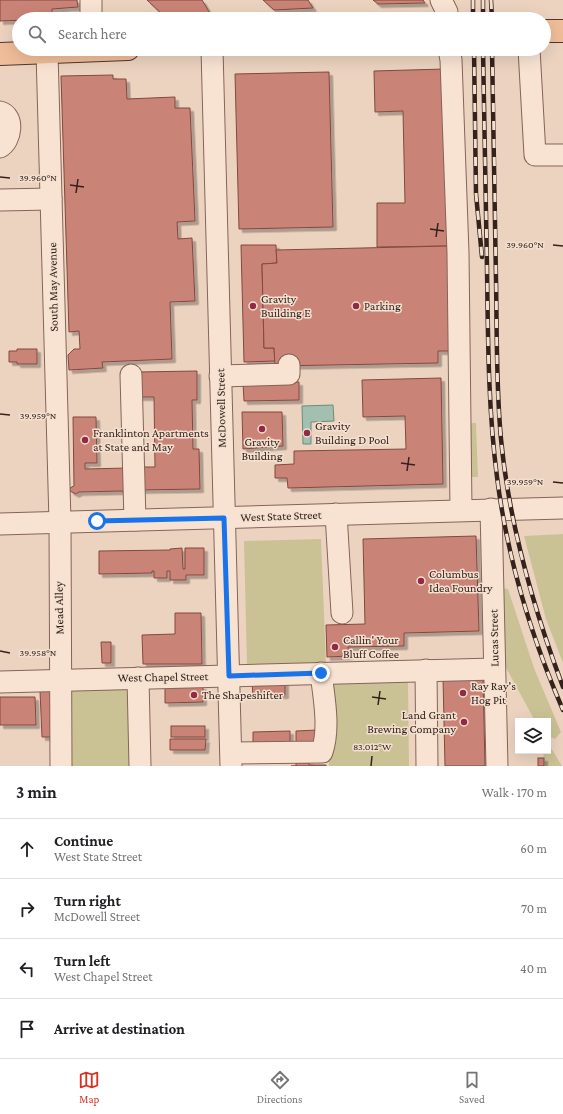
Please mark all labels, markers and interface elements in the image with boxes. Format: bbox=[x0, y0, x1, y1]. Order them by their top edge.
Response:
search box bbox=[12, 12, 551, 56]
icon: search bbox=[26, 23, 48, 45]
text: Search here bbox=[58, 26, 127, 42]
text: 39.960°N bbox=[19, 172, 57, 183]
text: 39.960°N bbox=[506, 239, 544, 250]
street label: South May Avenue bbox=[45, 242, 61, 332]
place label: Gravity Building E bbox=[261, 292, 311, 320]
place label: Parking bbox=[364, 299, 401, 313]
marker: Gravity Building E bbox=[248, 301, 258, 311]
marker: Parking bbox=[351, 301, 361, 311]
street label: McDowell Street bbox=[213, 367, 229, 448]
text: 39.959°N bbox=[20, 410, 57, 421]
place label: Gravity Building D Pool bbox=[315, 419, 389, 447]
marker: Gravity Building bbox=[257, 424, 267, 434]
place label: Franklinton Apartments at State and May bbox=[93, 426, 209, 454]
marker: Gravity Building D Pool bbox=[302, 428, 312, 438]
marker: Franklinton Apartments at State and May bbox=[80, 435, 90, 445]
place label: Gravity Building bbox=[242, 435, 283, 463]
text: 39.959°N bbox=[507, 476, 544, 487]
street label: West State Street bbox=[240, 508, 323, 524]
route start bbox=[88, 512, 106, 530]
place label: Columbus Idea Foundry bbox=[429, 567, 493, 595]
marker: Columbus Idea Foundry bbox=[416, 576, 426, 586]
street label: Mead Alley bbox=[52, 581, 66, 635]
street label: Lucas Street bbox=[486, 608, 502, 667]
place label: Callin' Your Bluff Coffee bbox=[343, 633, 399, 661]
marker: Callin' Your Bluff Coffee bbox=[330, 642, 340, 652]
text: 39.958°N bbox=[20, 647, 57, 658]
route end bbox=[312, 664, 330, 682]
street label: West Chapel Street bbox=[117, 669, 210, 685]
place label: Ray Ray's Hog Pit bbox=[471, 679, 516, 707]
place label: The Shapeshifter bbox=[202, 688, 284, 702]
marker: Ray Ray's Hog Pit bbox=[458, 688, 468, 698]
marker: The Shapeshifter bbox=[189, 690, 199, 700]
place label: Land Grant Brewing Company bbox=[367, 708, 457, 736]
marker: Land Grant Brewing Company bbox=[459, 717, 469, 727]
map controls bbox=[515, 718, 551, 754]
button: layers bbox=[515, 718, 551, 754]
text: 83.012°W bbox=[353, 741, 392, 752]
text: 3 min bbox=[16, 783, 57, 802]
text: Walk · 170 m bbox=[482, 785, 547, 800]
text: Continue bbox=[54, 833, 113, 849]
icon: ahead bbox=[16, 838, 38, 860]
text: 60 m bbox=[520, 841, 547, 856]
text: West State Street bbox=[54, 849, 142, 864]
text: Turn right bbox=[54, 893, 121, 909]
icon: right bbox=[16, 898, 38, 920]
text: 70 m bbox=[521, 901, 547, 916]
text: McDowell Street bbox=[54, 909, 140, 924]
text: Turn left bbox=[54, 953, 110, 969]
icon: left bbox=[16, 958, 38, 980]
text: 40 m bbox=[520, 961, 547, 976]
text: West Chapel Street bbox=[54, 969, 152, 984]
icon: arrive bbox=[16, 1018, 38, 1040]
text: Arrive at destination bbox=[54, 1021, 185, 1037]
tab: Map bbox=[78, 1069, 100, 1105]
tab: Directions bbox=[257, 1069, 302, 1105]
tab: Saved bbox=[459, 1069, 485, 1105]

